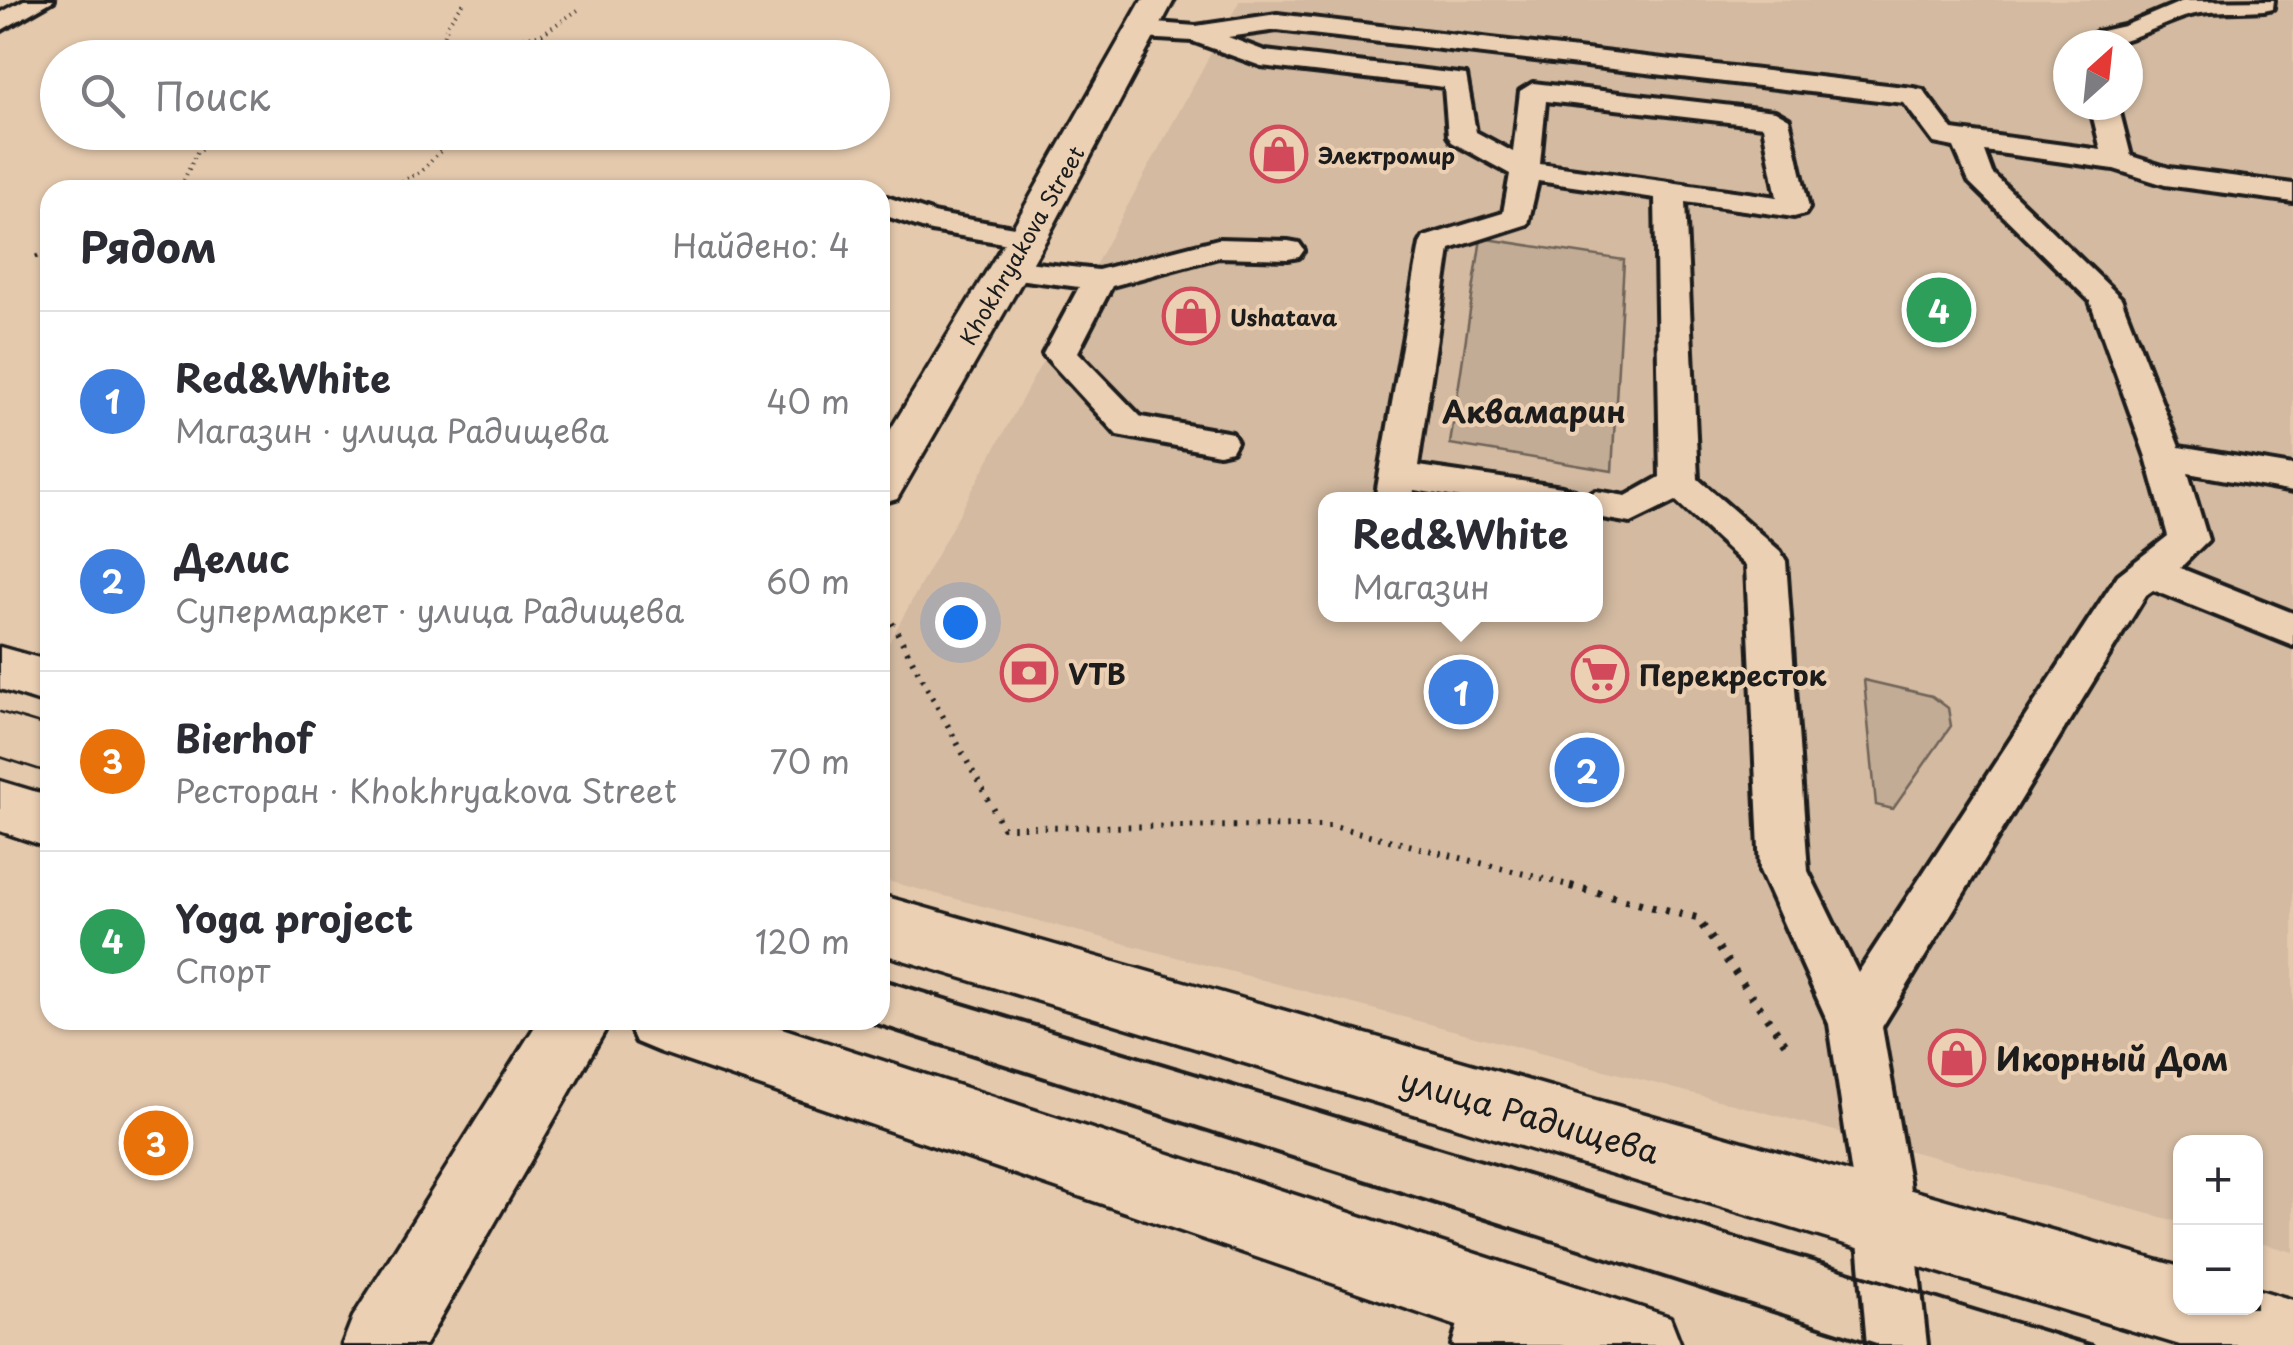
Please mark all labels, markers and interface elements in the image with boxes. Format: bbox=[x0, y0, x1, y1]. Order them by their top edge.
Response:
north arrow bbox=[2053, 30, 2143, 120]
search box bbox=[40, 40, 890, 150]
text: Поиск bbox=[155, 67, 270, 124]
icon: search bbox=[75, 68, 130, 123]
shop icon: Электромир bbox=[1249, 124, 1309, 184]
place label: Электромир bbox=[1318, 138, 1455, 171]
street label: Khokhryakova Street bbox=[950, 139, 1092, 351]
text: Рядом bbox=[80, 214, 217, 277]
text: Найдено: 4 bbox=[672, 221, 850, 269]
pin: 4 bbox=[1906, 272, 1972, 348]
shop icon: Ushatava bbox=[1161, 286, 1221, 346]
place label: Ushatava bbox=[1230, 300, 1338, 333]
text: Red&White bbox=[175, 349, 391, 406]
text: 1 bbox=[105, 377, 120, 425]
text: 40 m bbox=[766, 377, 850, 425]
district label: Аквамарин bbox=[1442, 388, 1626, 433]
text: Магазин · улица Радищева bbox=[175, 406, 609, 454]
popup bbox=[1318, 492, 1603, 622]
text: Red&White bbox=[1353, 505, 1568, 562]
text: Делис bbox=[175, 529, 290, 586]
text: 2 bbox=[101, 557, 124, 605]
text: 60 m bbox=[766, 557, 850, 605]
text: Магазин bbox=[1353, 562, 1490, 610]
text: Супермаркет · улица Радищева bbox=[175, 586, 684, 634]
your location bbox=[935, 597, 986, 648]
bank icon: VTB bbox=[999, 643, 1059, 703]
supermarket icon: Перекресток bbox=[1570, 644, 1630, 704]
place label: VTB bbox=[1068, 652, 1126, 695]
place label: Перекресток bbox=[1639, 653, 1827, 696]
pin: 1 bbox=[1428, 654, 1494, 730]
text: Bierhof bbox=[175, 709, 313, 766]
pin: 2 bbox=[1554, 732, 1620, 808]
text: 3 bbox=[102, 737, 123, 785]
text: 70 m bbox=[770, 737, 850, 785]
text: Ресторан · Khokhryakova Street bbox=[175, 766, 677, 814]
text: Yoga projeсt bbox=[175, 889, 413, 946]
text: 4 bbox=[102, 917, 123, 965]
text: 120 m bbox=[755, 917, 850, 965]
text: Спорт bbox=[175, 946, 270, 994]
shop icon: Икорный Дом bbox=[1927, 1028, 1987, 1088]
place label: Икорный Дом bbox=[1996, 1034, 2228, 1082]
street label: улица Радищева bbox=[1395, 1055, 1665, 1175]
pin: 3 bbox=[124, 1106, 188, 1180]
map controls bbox=[2173, 1135, 2263, 1315]
button: + bbox=[2173, 1135, 2263, 1225]
button: − bbox=[2173, 1225, 2263, 1315]

